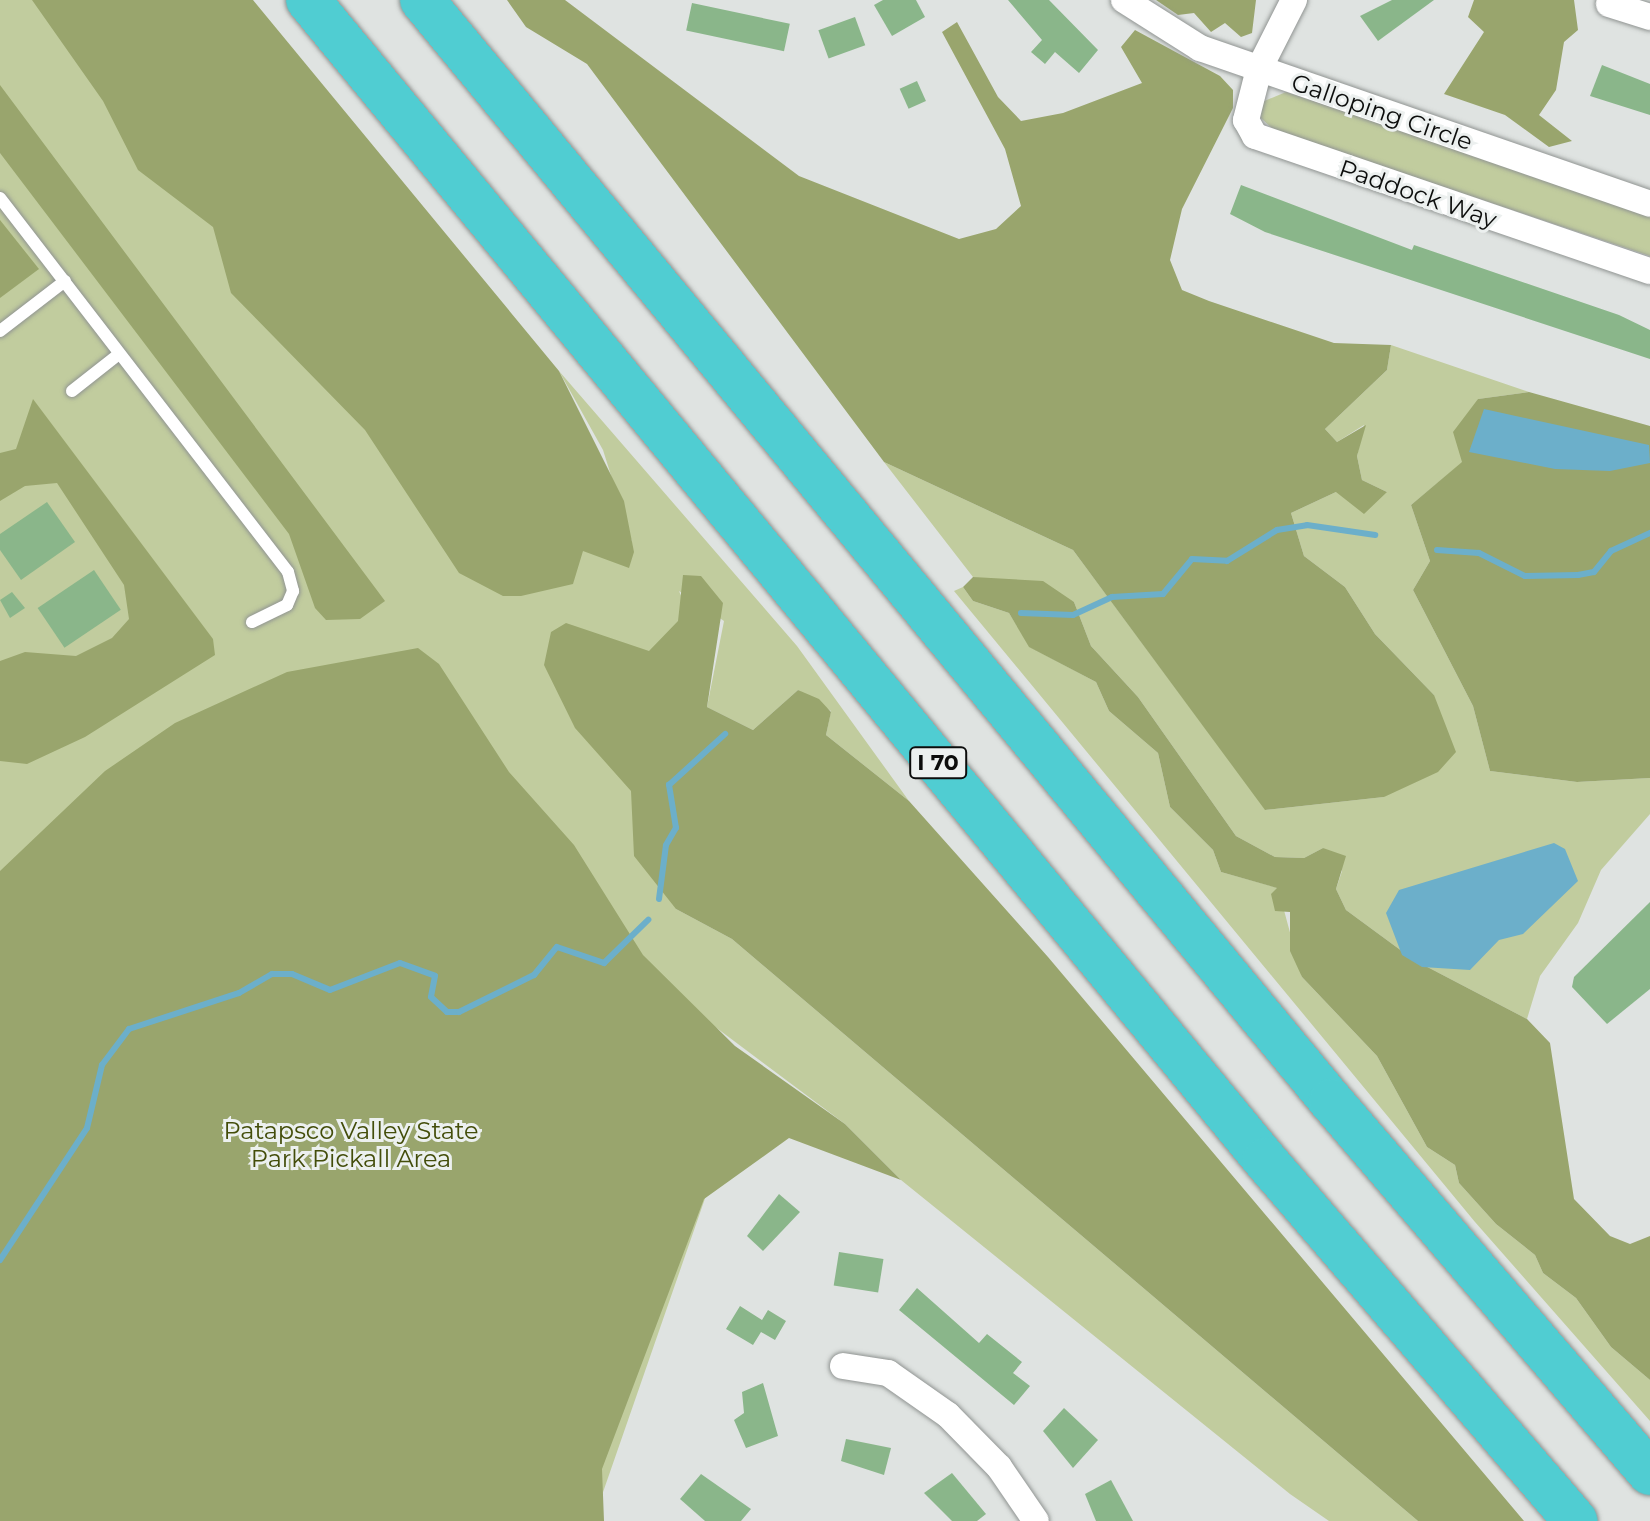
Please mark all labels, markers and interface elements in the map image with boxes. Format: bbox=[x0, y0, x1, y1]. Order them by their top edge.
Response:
street label: Galloping Circle bbox=[1288, 68, 1476, 156]
street label: Paddock Way bbox=[1335, 154, 1501, 234]
road number: I 70 bbox=[908, 745, 968, 781]
park label: Patapsco Valley State Park Pickall Area bbox=[223, 1117, 479, 1173]

